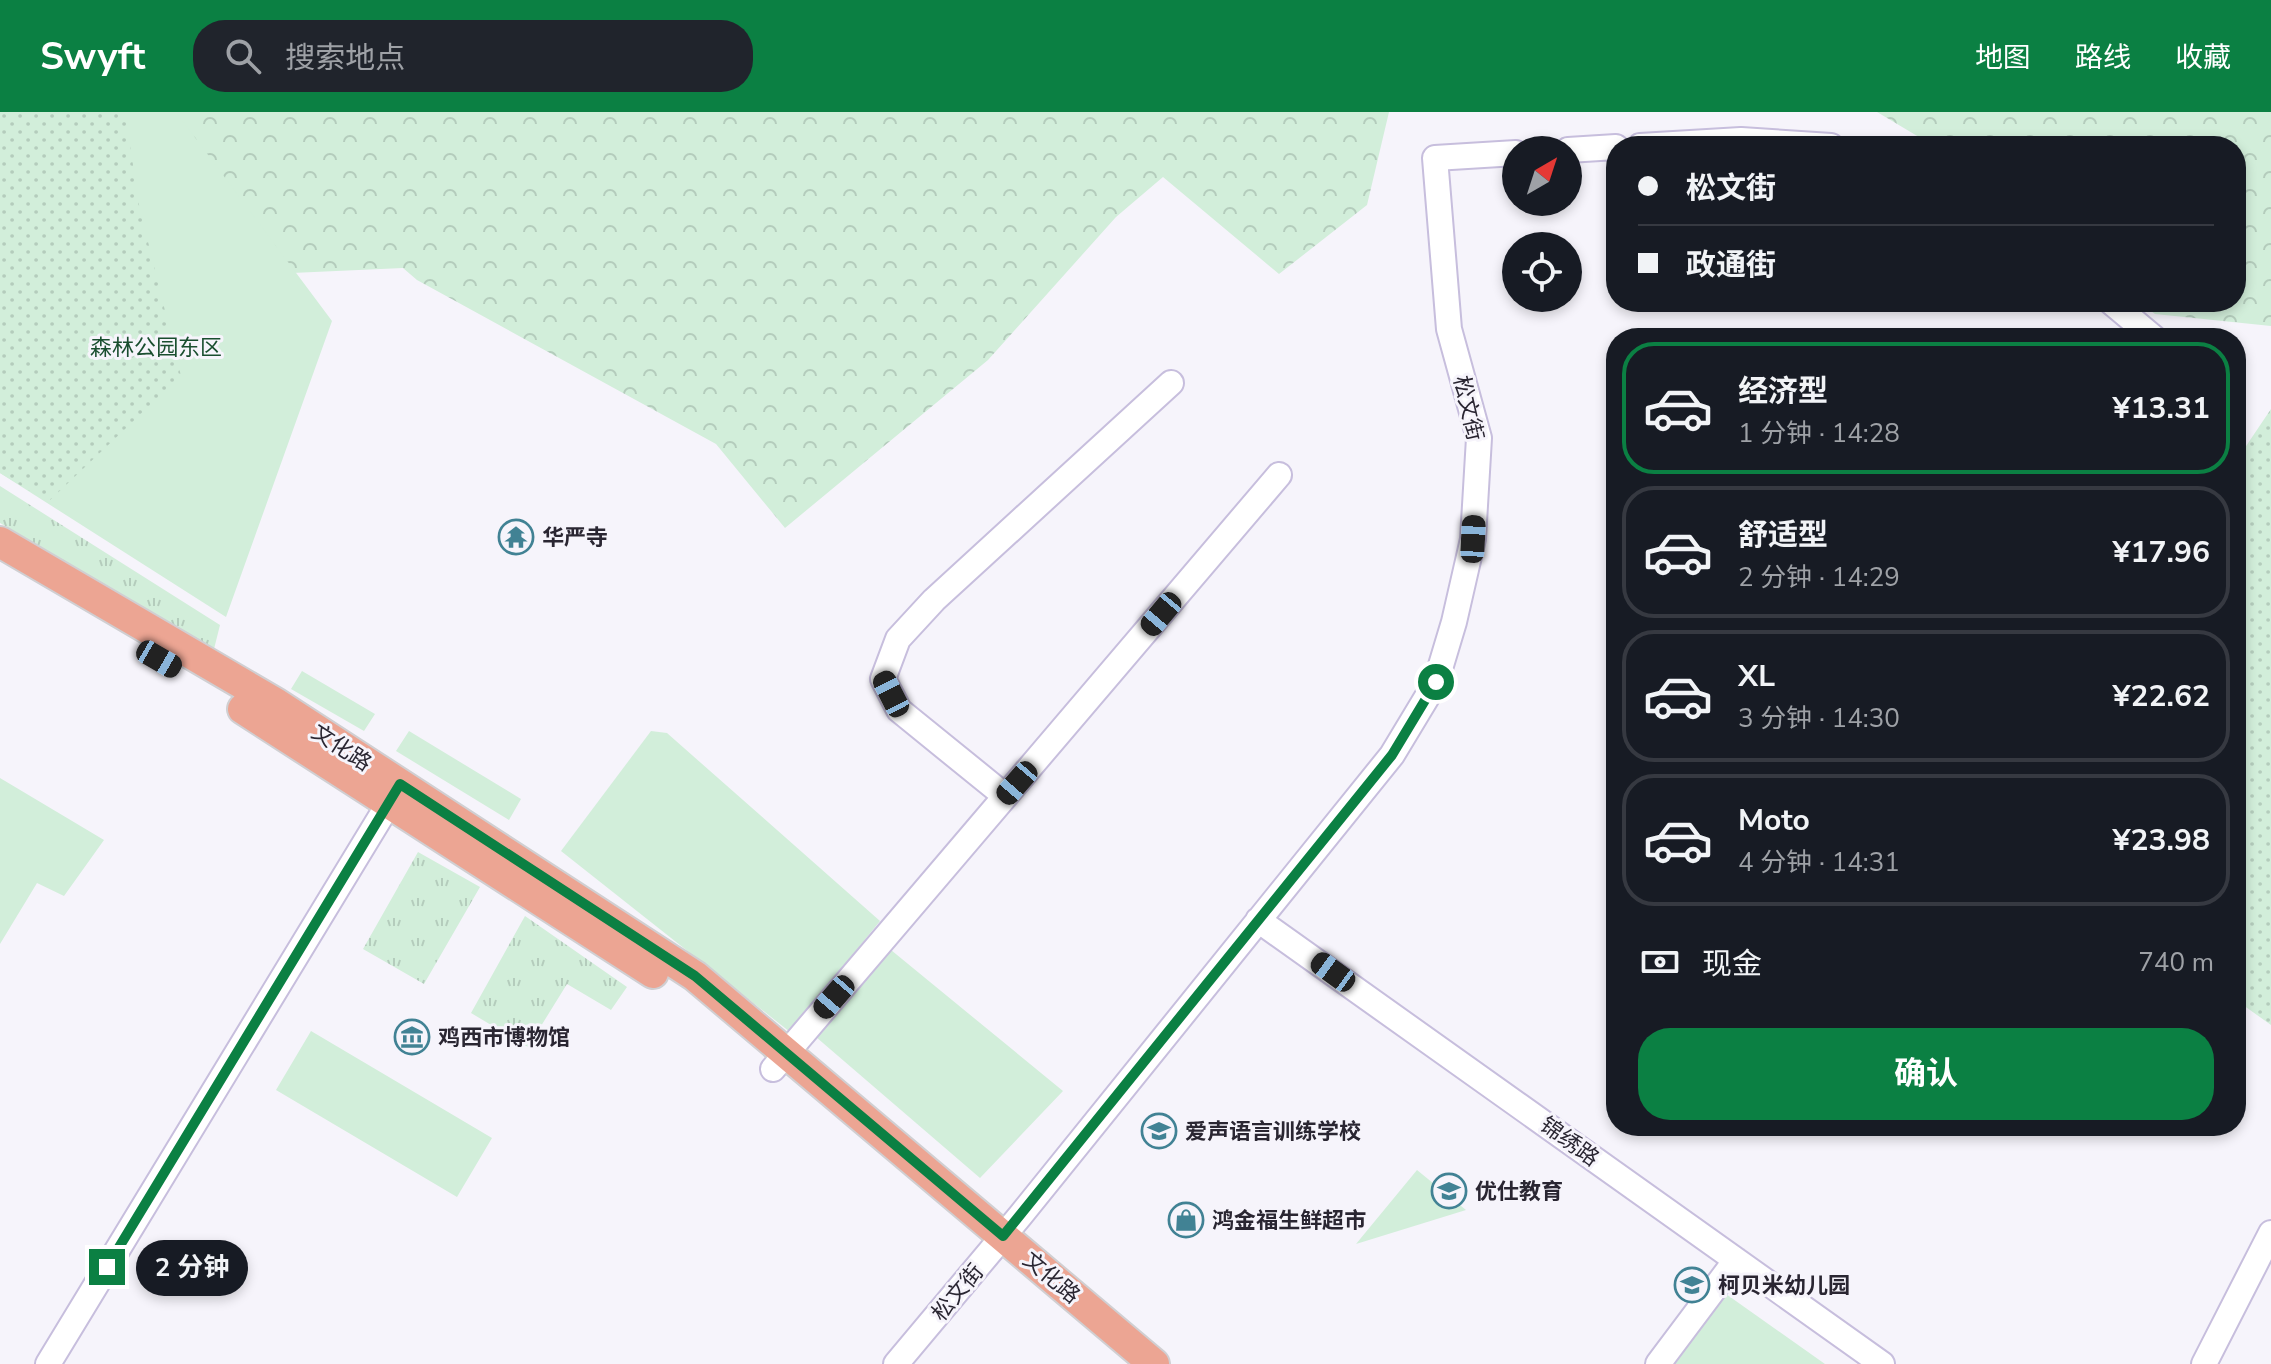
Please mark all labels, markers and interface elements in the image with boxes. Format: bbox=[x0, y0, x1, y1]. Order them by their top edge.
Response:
search box bbox=[193, 20, 753, 92]
text: Swyft bbox=[40, 31, 145, 82]
icon: search bbox=[221, 34, 265, 78]
text: 搜索地点 bbox=[285, 38, 405, 79]
text: 地图 bbox=[1975, 39, 2031, 77]
text: 路线 bbox=[2075, 39, 2131, 77]
text: 收藏 bbox=[2175, 39, 2231, 77]
north arrow bbox=[1502, 136, 1582, 216]
map controls bbox=[1502, 136, 1582, 312]
text: 松文街 bbox=[1686, 168, 1776, 209]
button: locate bbox=[1502, 232, 1582, 312]
text: 政通街 bbox=[1686, 245, 1776, 286]
park label: 森林公园东区 bbox=[90, 333, 222, 363]
text: 经济型 bbox=[1738, 371, 1828, 412]
icon: car bbox=[1642, 372, 1714, 444]
street label: 松文街 bbox=[1446, 373, 1490, 444]
text: ¥13.31 bbox=[2113, 388, 2210, 429]
text: 1 分钟 · 14:28 bbox=[1738, 416, 1900, 451]
car bbox=[1460, 514, 1486, 564]
text: 舒适型 bbox=[1738, 515, 1828, 556]
icon: car bbox=[1642, 516, 1714, 588]
temple icon: 华严寺 bbox=[497, 518, 535, 556]
place label: 华严寺 bbox=[542, 523, 608, 553]
text: ¥17.96 bbox=[2113, 532, 2210, 573]
text: 2 分钟 · 14:29 bbox=[1738, 560, 1900, 595]
car bbox=[1136, 588, 1186, 640]
car bbox=[132, 637, 186, 681]
text: XL bbox=[1738, 656, 1775, 697]
icon: car bbox=[1642, 660, 1714, 732]
route start bbox=[1418, 664, 1454, 700]
car bbox=[869, 667, 913, 721]
text: ¥22.62 bbox=[2113, 676, 2210, 717]
text: 3 分钟 · 14:30 bbox=[1738, 701, 1900, 736]
street label: 文化路 bbox=[306, 717, 377, 778]
car bbox=[992, 757, 1042, 809]
text: Moto bbox=[1738, 800, 1810, 841]
icon: car bbox=[1642, 804, 1714, 876]
text: ¥23.98 bbox=[2113, 820, 2210, 861]
text: 4 分钟 · 14:31 bbox=[1738, 845, 1900, 880]
icon: cash bbox=[1638, 940, 1682, 984]
text: 现金 bbox=[1702, 944, 1762, 985]
text: 740 m bbox=[2138, 945, 2214, 980]
car bbox=[1307, 948, 1359, 996]
car bbox=[809, 971, 859, 1023]
museum icon: 鸡西市博物馆 bbox=[393, 1018, 431, 1056]
place label: 鸡西市博物馆 bbox=[438, 1023, 570, 1053]
button: 确认 bbox=[1638, 1028, 2214, 1120]
street label: 锦绣路 bbox=[1534, 1110, 1605, 1173]
school or university icon: 爱声语言训练学校 bbox=[1140, 1112, 1178, 1150]
place label: 爱声语言训练学校 bbox=[1185, 1117, 1361, 1147]
school or university icon: 优仕教育 bbox=[1430, 1172, 1468, 1210]
place label: 优仕教育 bbox=[1475, 1177, 1563, 1207]
shop icon: 鸿金福生鲜超市 bbox=[1167, 1201, 1205, 1239]
place label: 鸿金福生鲜超市 bbox=[1212, 1206, 1366, 1236]
callout: 2 分钟 bbox=[135, 1239, 247, 1295]
street label: 文化路 bbox=[1016, 1245, 1086, 1310]
route end bbox=[89, 1249, 125, 1285]
text: 2 分钟 bbox=[155, 1250, 229, 1285]
street label: 松文街 bbox=[925, 1258, 990, 1328]
school or university icon: 柯贝米幼儿园 bbox=[1673, 1266, 1711, 1304]
place label: 柯贝米幼儿园 bbox=[1718, 1271, 1850, 1301]

